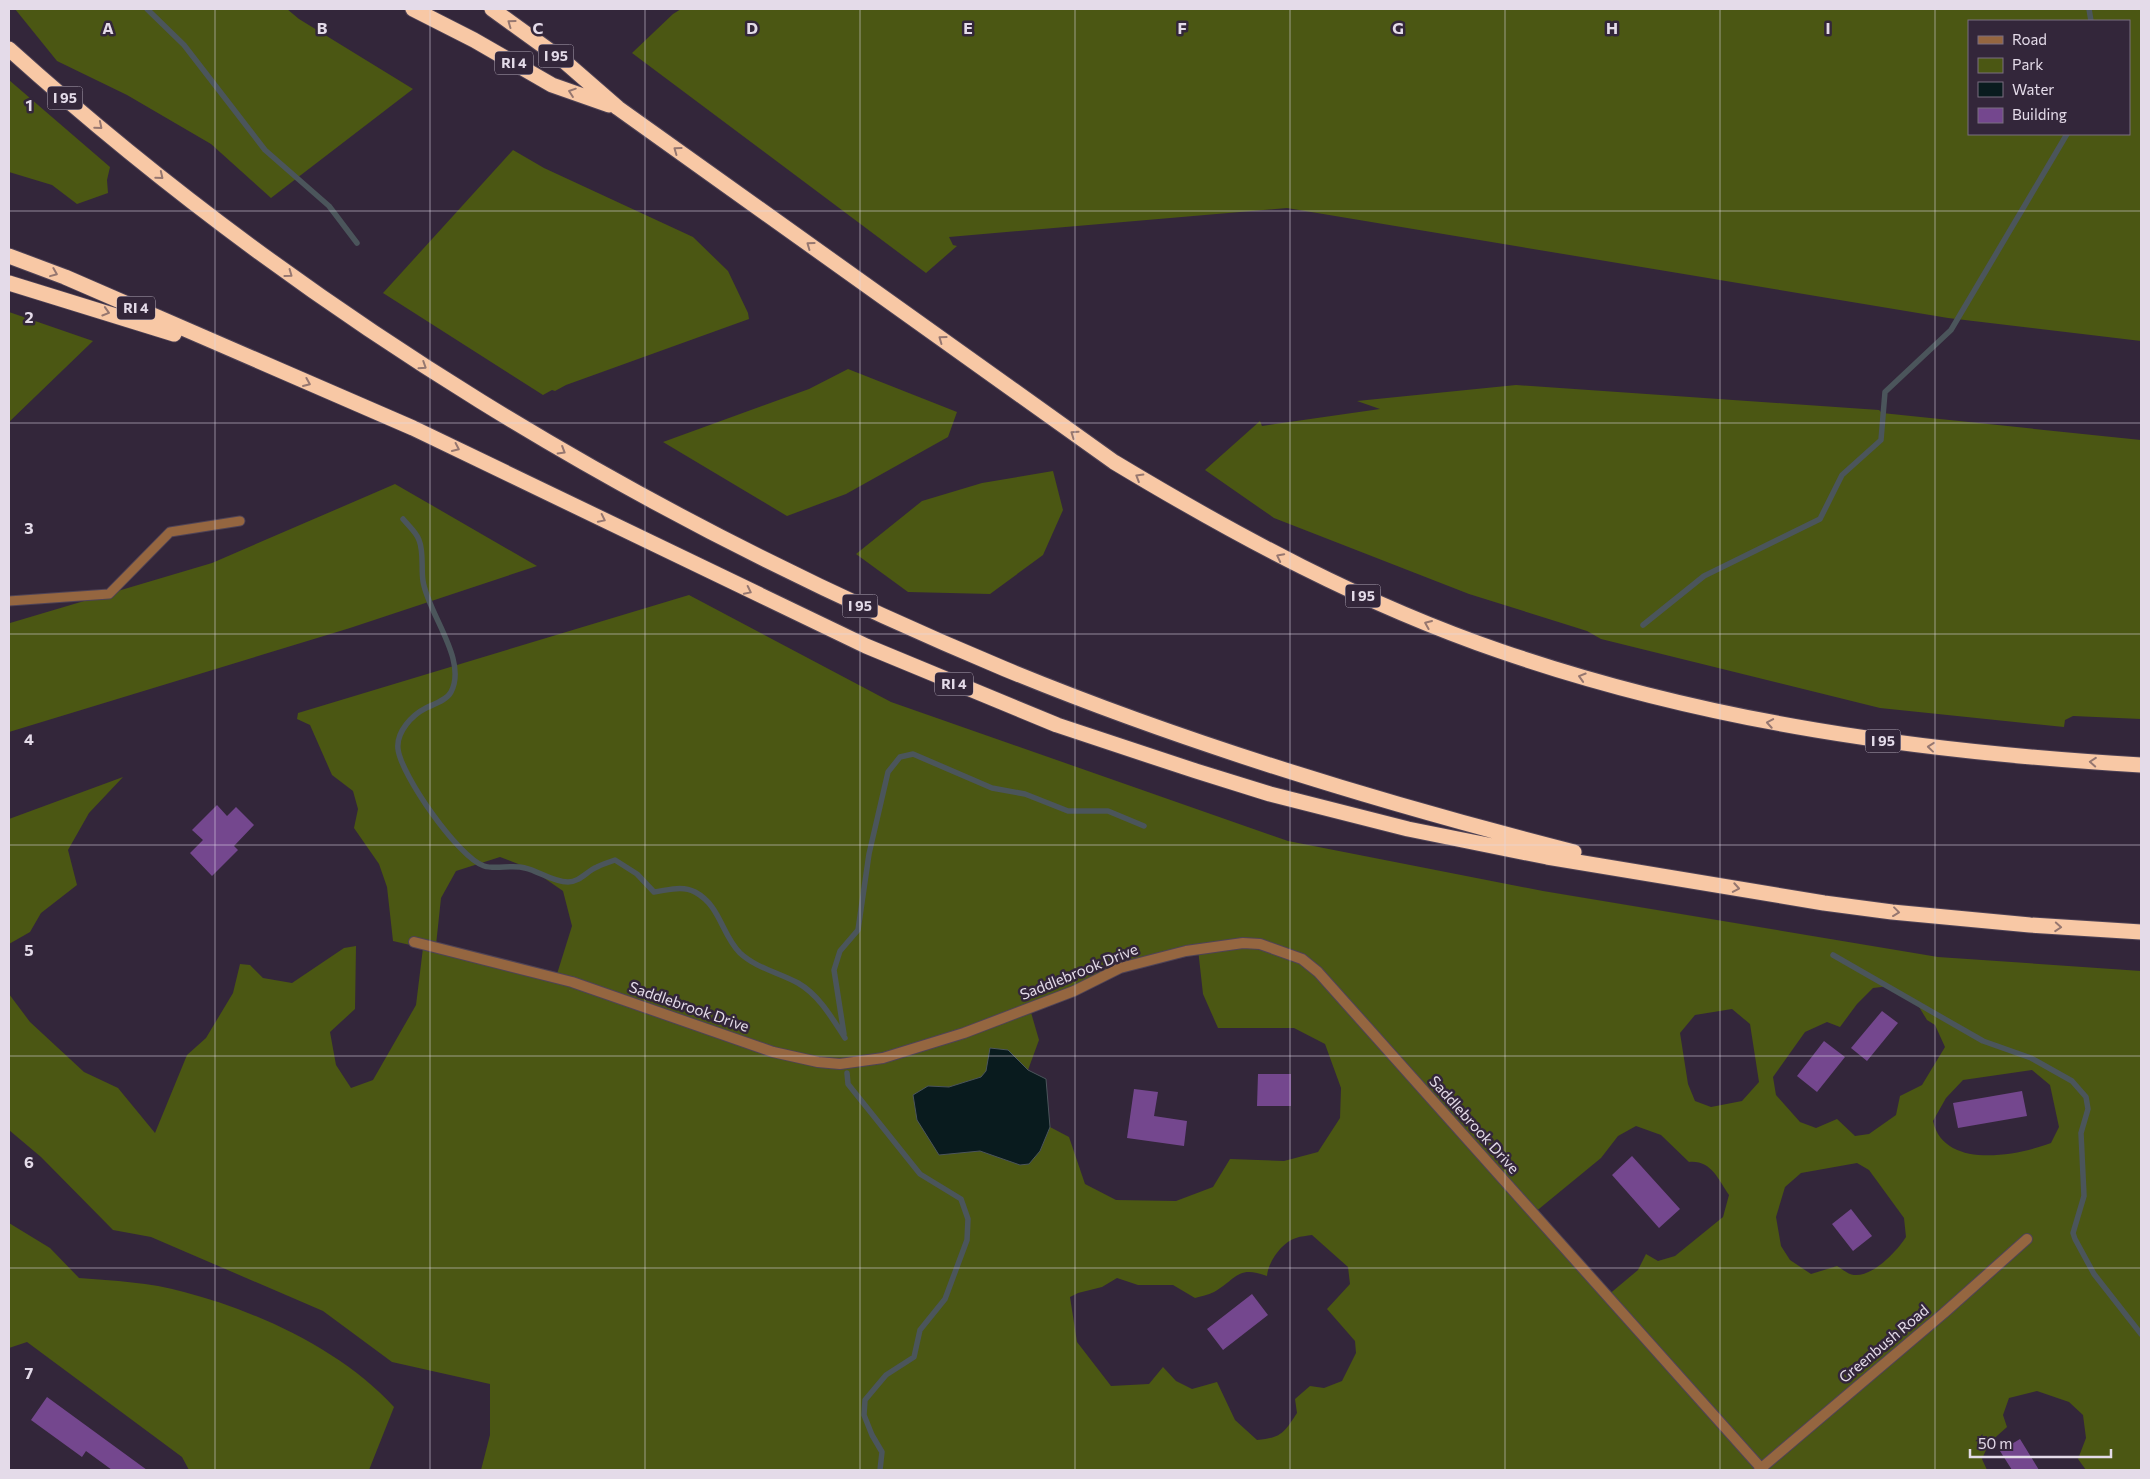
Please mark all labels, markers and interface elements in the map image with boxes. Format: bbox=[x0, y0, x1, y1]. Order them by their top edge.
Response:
text: A bbox=[102, 18, 114, 37]
text: B bbox=[317, 18, 328, 37]
text: C bbox=[533, 18, 544, 37]
text: D bbox=[746, 18, 758, 37]
text: E bbox=[963, 18, 973, 37]
text: F bbox=[1177, 18, 1187, 37]
text: G bbox=[1392, 18, 1404, 37]
text: H bbox=[1606, 18, 1618, 37]
text: I bbox=[1825, 18, 1831, 37]
one-way arrow bbox=[507, 20, 517, 29]
legend bbox=[1968, 20, 2130, 135]
text: Road bbox=[2012, 30, 2047, 48]
road number: I 95 bbox=[538, 44, 574, 68]
road number: RI 4 bbox=[495, 52, 533, 74]
text: Park bbox=[2012, 55, 2043, 73]
text: Water bbox=[2012, 80, 2054, 98]
road number: I 95 bbox=[48, 86, 82, 110]
one-way arrow bbox=[568, 88, 576, 98]
text: 1 bbox=[25, 95, 33, 114]
text: Building bbox=[2012, 105, 2067, 123]
one-way arrow bbox=[93, 121, 102, 129]
one-way arrow bbox=[674, 147, 683, 157]
one-way arrow bbox=[154, 171, 163, 179]
one-way arrow bbox=[806, 242, 815, 251]
one-way arrow bbox=[50, 268, 58, 278]
one-way arrow bbox=[283, 268, 293, 277]
road number: RI 4 bbox=[117, 296, 155, 320]
text: 2 bbox=[24, 307, 34, 326]
one-way arrow bbox=[101, 307, 109, 317]
one-way arrow bbox=[939, 337, 948, 345]
one-way arrow bbox=[418, 359, 427, 369]
one-way arrow bbox=[302, 376, 311, 387]
one-way arrow bbox=[1070, 431, 1080, 440]
one-way arrow bbox=[451, 442, 460, 453]
one-way arrow bbox=[556, 445, 565, 455]
one-way arrow bbox=[1135, 474, 1144, 483]
one-way arrow bbox=[597, 513, 606, 523]
text: 3 bbox=[24, 518, 34, 537]
one-way arrow bbox=[1277, 553, 1286, 563]
road number: I 95 bbox=[1346, 584, 1380, 608]
one-way arrow bbox=[743, 585, 752, 595]
road number: I 95 bbox=[842, 594, 878, 618]
one-way arrow bbox=[1425, 619, 1433, 629]
road number: RI 4 bbox=[935, 672, 973, 696]
one-way arrow bbox=[1578, 672, 1586, 683]
one-way arrow bbox=[1766, 719, 1774, 729]
text: 4 bbox=[24, 729, 34, 748]
road number: I 95 bbox=[1866, 729, 1900, 752]
one-way arrow bbox=[1926, 742, 1934, 753]
one-way arrow bbox=[2088, 756, 2096, 767]
one-way arrow bbox=[1731, 883, 1740, 893]
one-way arrow bbox=[1893, 906, 1901, 917]
one-way arrow bbox=[2054, 922, 2062, 933]
street label: Saddlebrook Drive bbox=[1017, 939, 1140, 1003]
text: 5 bbox=[24, 940, 34, 959]
street label: Saddlebrook Drive bbox=[627, 977, 752, 1035]
street label: Saddlebrook Drive bbox=[1426, 1072, 1523, 1177]
text: 6 bbox=[24, 1152, 34, 1171]
street label: Greenbush Road bbox=[1835, 1300, 1932, 1386]
text: 7 bbox=[25, 1363, 34, 1382]
scale bar bbox=[1970, 1426, 2111, 1458]
text: 50 m bbox=[1978, 1434, 2012, 1452]

